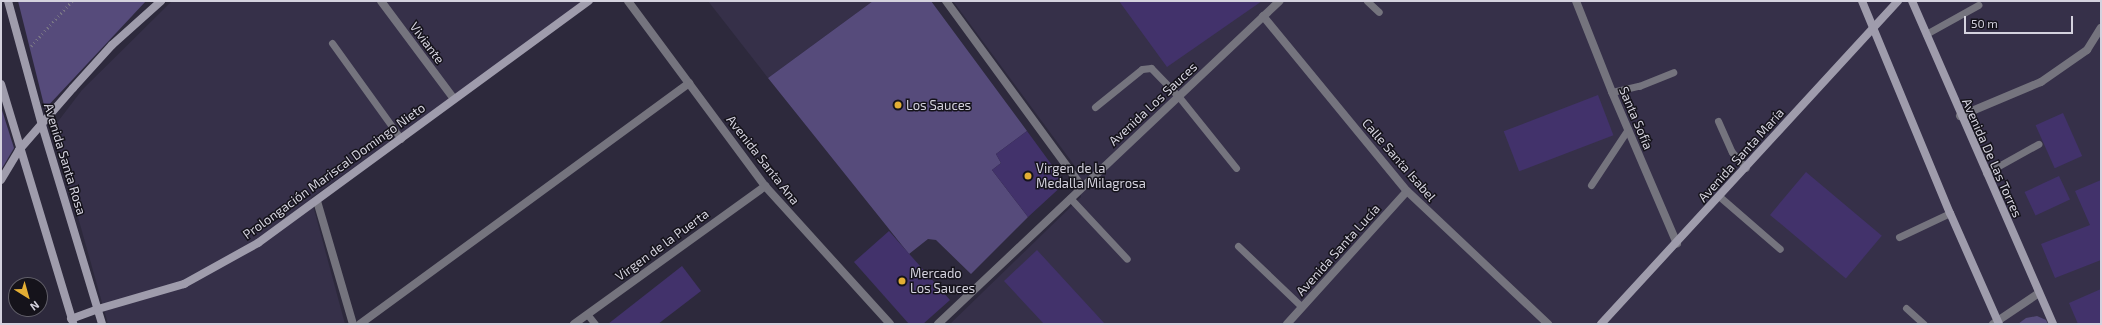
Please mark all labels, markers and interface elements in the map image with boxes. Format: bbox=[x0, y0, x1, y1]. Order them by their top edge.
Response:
scale bar bbox=[1966, 8, 2075, 34]
text: 50 m bbox=[1971, 16, 1998, 30]
street label: Viviante bbox=[406, 19, 448, 67]
street label: Avenida Los Sauces bbox=[1106, 59, 1200, 149]
street label: Santa Sofía bbox=[1616, 84, 1656, 152]
street label: Avenida De Las Torres bbox=[1959, 96, 2025, 220]
place label: Los Sauces bbox=[906, 97, 971, 113]
street label: Prolongación Mariscal Domingo Nieto bbox=[240, 99, 428, 243]
marker: Los Sauces bbox=[893, 100, 903, 110]
street label: Avenida Santa Rosa bbox=[41, 101, 89, 217]
street label: Avenida Santa María bbox=[1695, 105, 1787, 205]
street label: Avenida Santa Ana bbox=[723, 112, 803, 208]
street label: Calle Santa Isabel bbox=[1359, 115, 1439, 205]
place label: Virgen de la Medalla Milagrosa bbox=[1036, 161, 1146, 192]
marker: Virgen de la Medalla Milagrosa bbox=[1023, 171, 1033, 181]
street label: Avenida Santa Lucía bbox=[1293, 201, 1383, 299]
street label: Virgen de la Puerta bbox=[612, 206, 712, 284]
place label: Mercado Los Sauces bbox=[910, 266, 975, 297]
marker: Mercado Los Sauces bbox=[897, 276, 907, 286]
north arrow bbox=[8, 277, 48, 317]
text: N bbox=[28, 299, 42, 314]

